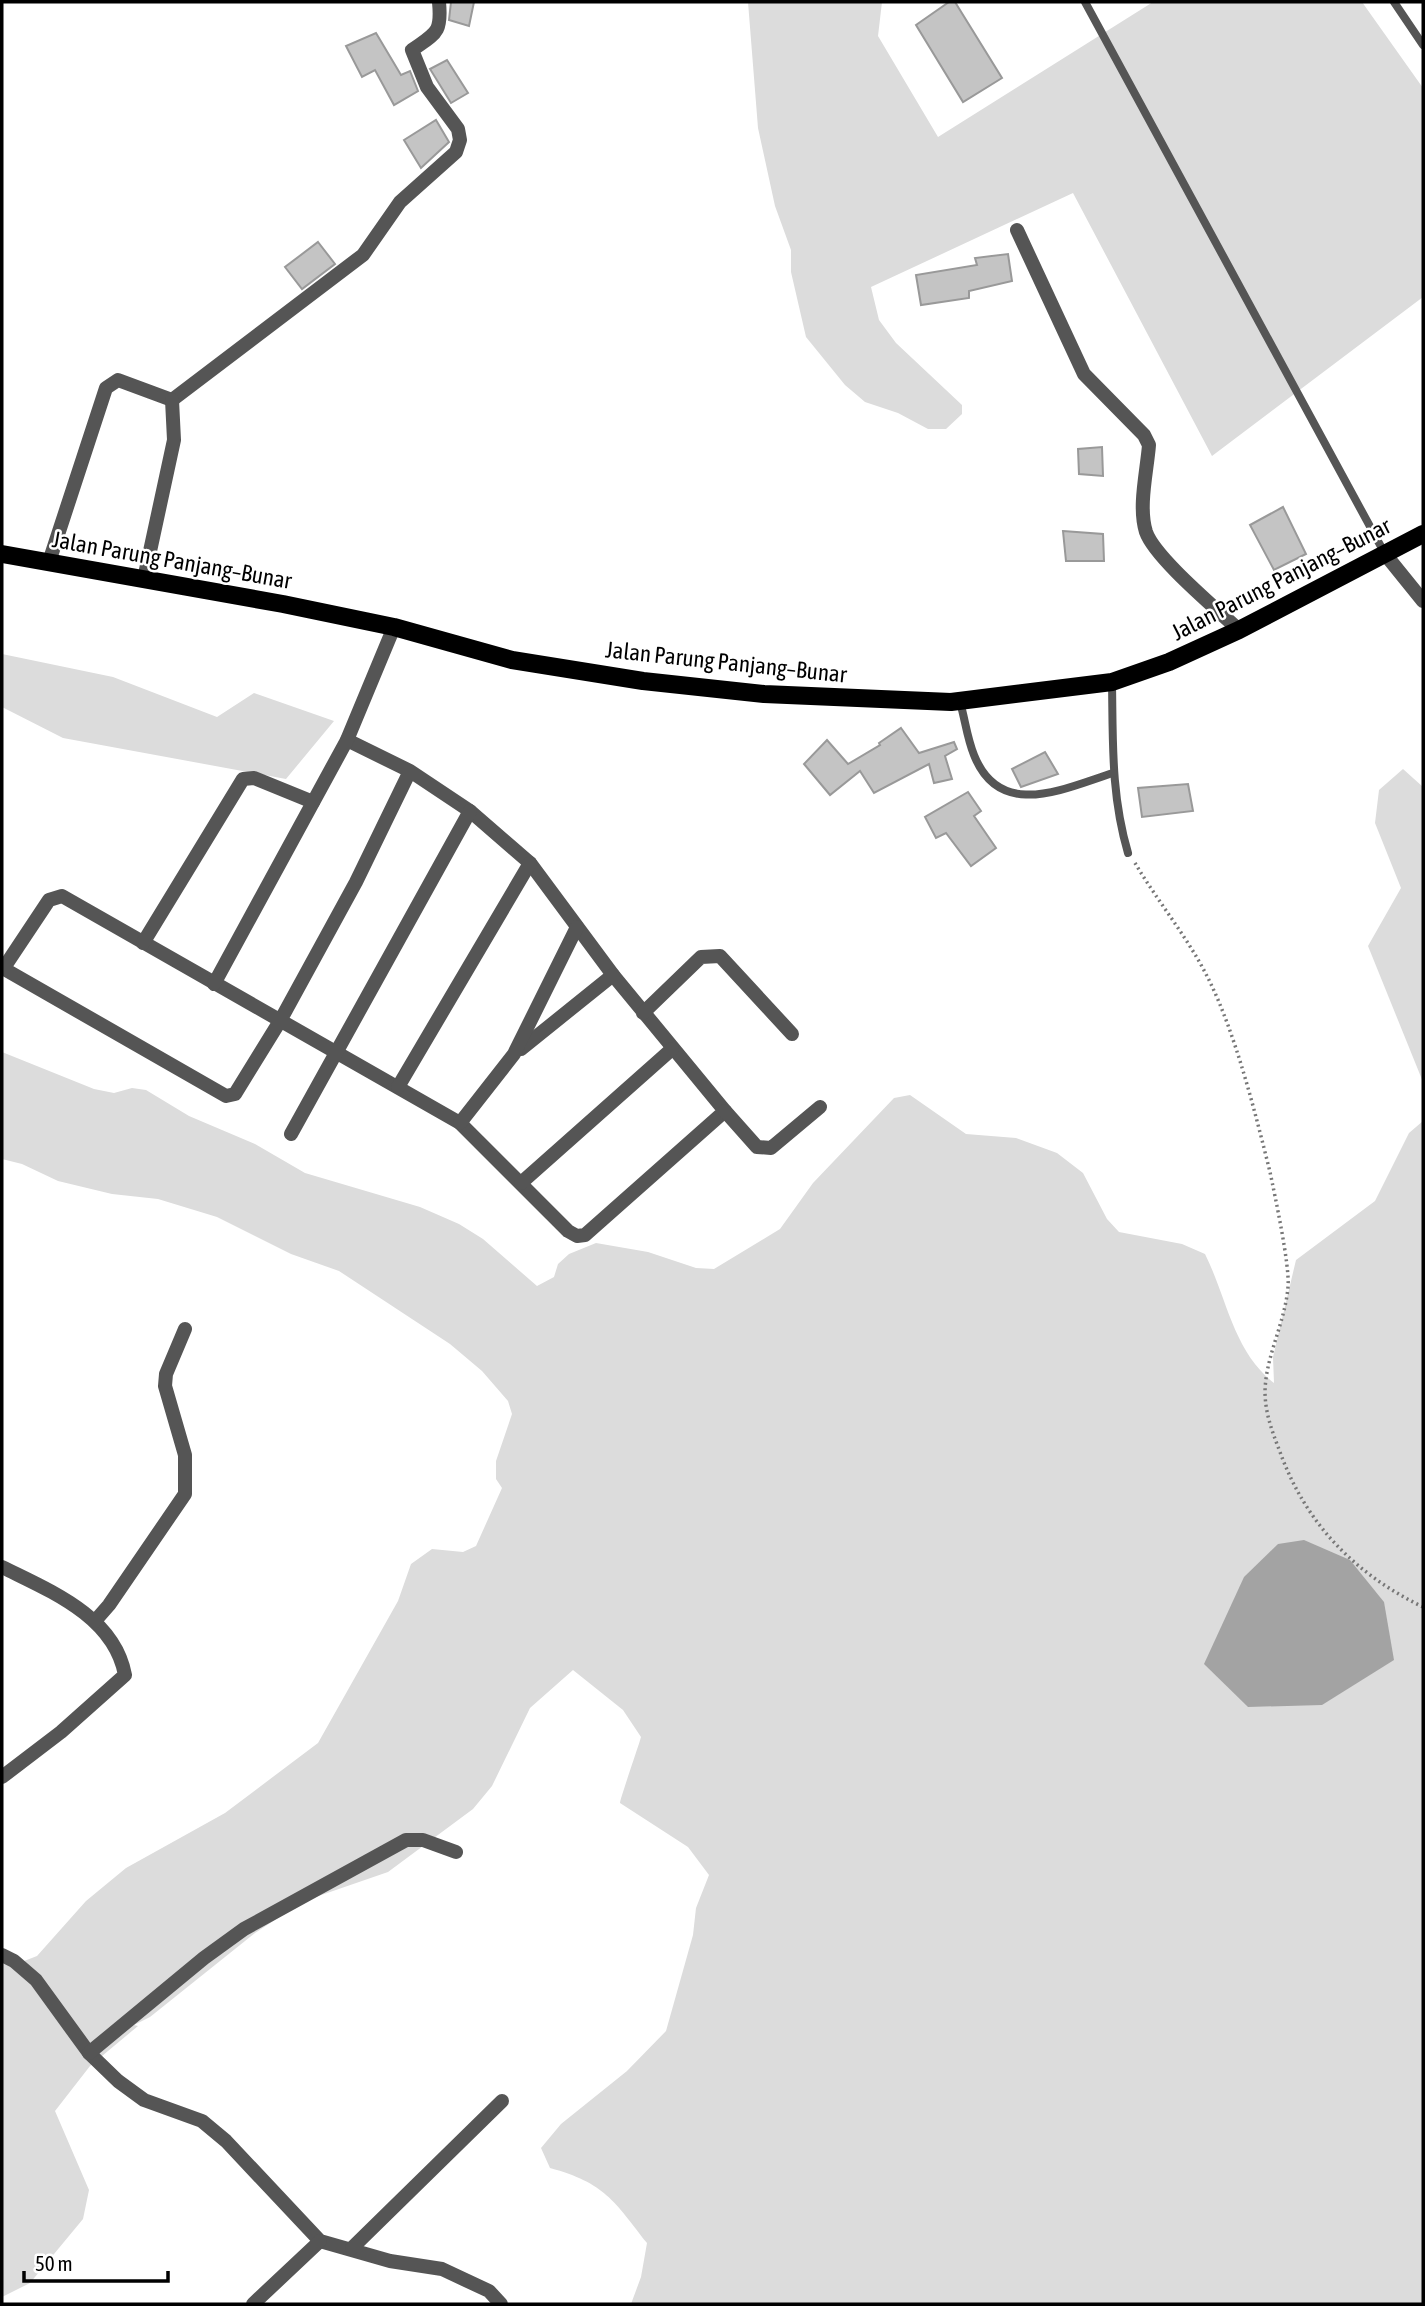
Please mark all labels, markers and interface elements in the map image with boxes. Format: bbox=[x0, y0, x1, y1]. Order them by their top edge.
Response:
street label: Jalan Parung Panjang–Bunar bbox=[1167, 512, 1396, 646]
street label: Jalan Parung Panjang–Bunar bbox=[50, 526, 295, 594]
street label: Jalan Parung Panjang–Bunar bbox=[604, 636, 849, 688]
scale bar bbox=[24, 2240, 168, 2284]
text: 50 m bbox=[35, 2251, 73, 2275]

